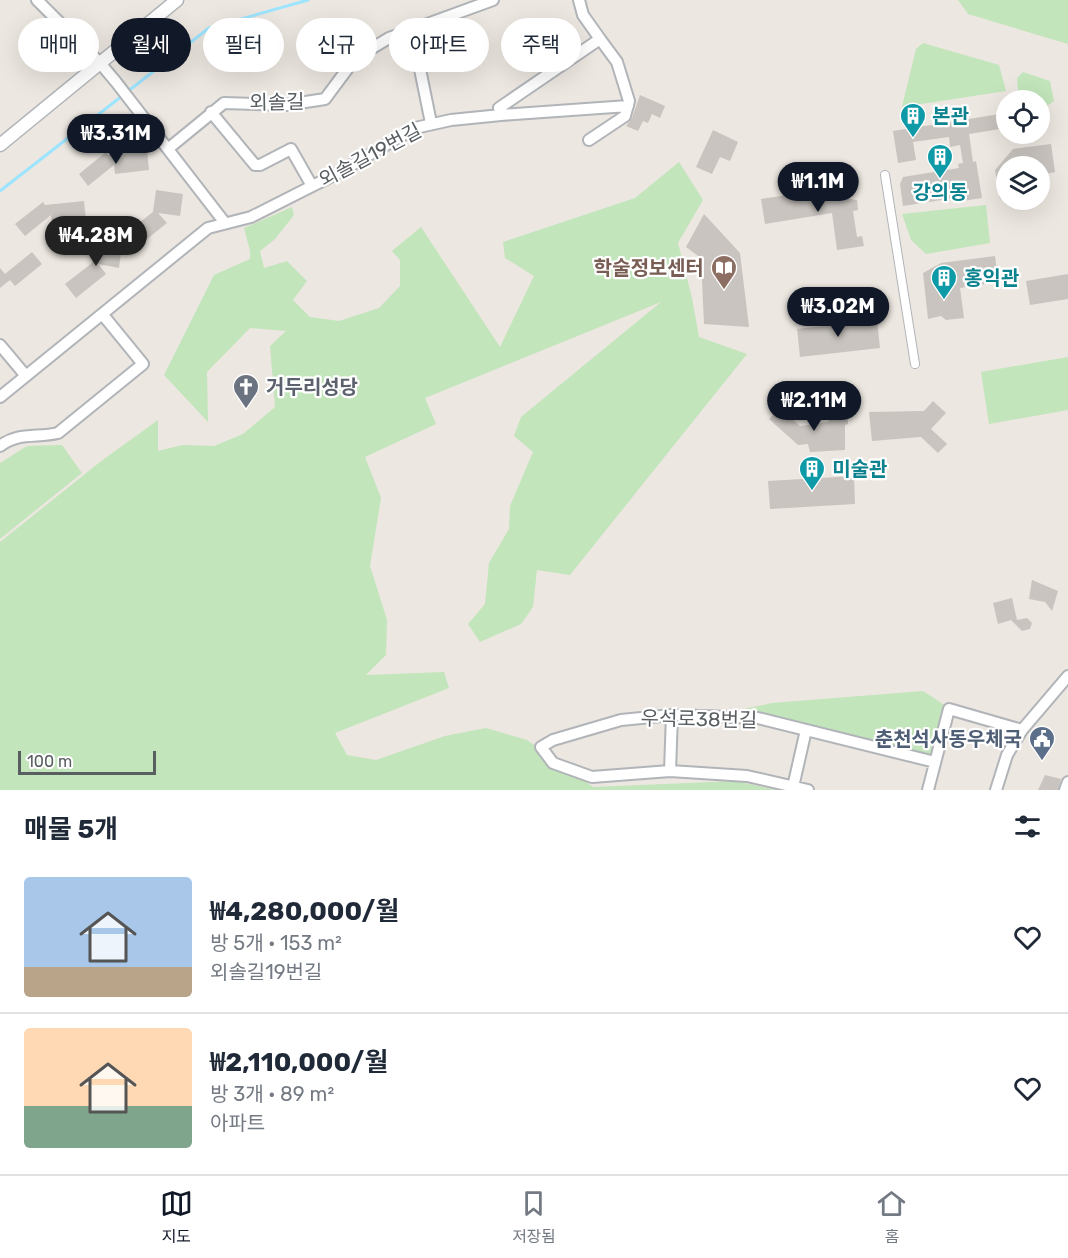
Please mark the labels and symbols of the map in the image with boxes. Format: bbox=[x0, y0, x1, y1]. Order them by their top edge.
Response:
street label: 외솔길 bbox=[249, 90, 305, 114]
building icon: 본관 bbox=[898, 101, 928, 139]
place label: 본관 bbox=[932, 104, 969, 128]
pin: ₩3.31M bbox=[67, 114, 165, 165]
street label: 외솔길19번길 bbox=[315, 118, 425, 192]
building icon: 강의동 bbox=[925, 142, 955, 180]
pin: ₩1.1M bbox=[776, 162, 860, 213]
place label: 강의동 bbox=[912, 180, 968, 204]
pin: ₩4.28M bbox=[47, 216, 145, 267]
library icon: 학술정보센터 bbox=[709, 253, 739, 291]
place label: 학술정보센터 bbox=[594, 256, 704, 280]
building icon: 홍익관 bbox=[929, 263, 959, 301]
place label: 홍익관 bbox=[964, 266, 1020, 290]
pin: ₩3.02M bbox=[789, 287, 887, 338]
church icon: 거두리성당 bbox=[231, 372, 261, 410]
place label: 거두리성당 bbox=[266, 375, 358, 399]
pin: ₩2.11M bbox=[765, 381, 863, 432]
building icon: 미술관 bbox=[797, 454, 827, 492]
place label: 미술관 bbox=[832, 457, 888, 481]
street label: 우석로38번길 bbox=[640, 706, 758, 732]
public building icon: 춘천석사동우체국 bbox=[1027, 724, 1057, 762]
place label: 춘천석사동우체국 bbox=[875, 727, 1022, 751]
scale bar bbox=[18, 748, 156, 776]

